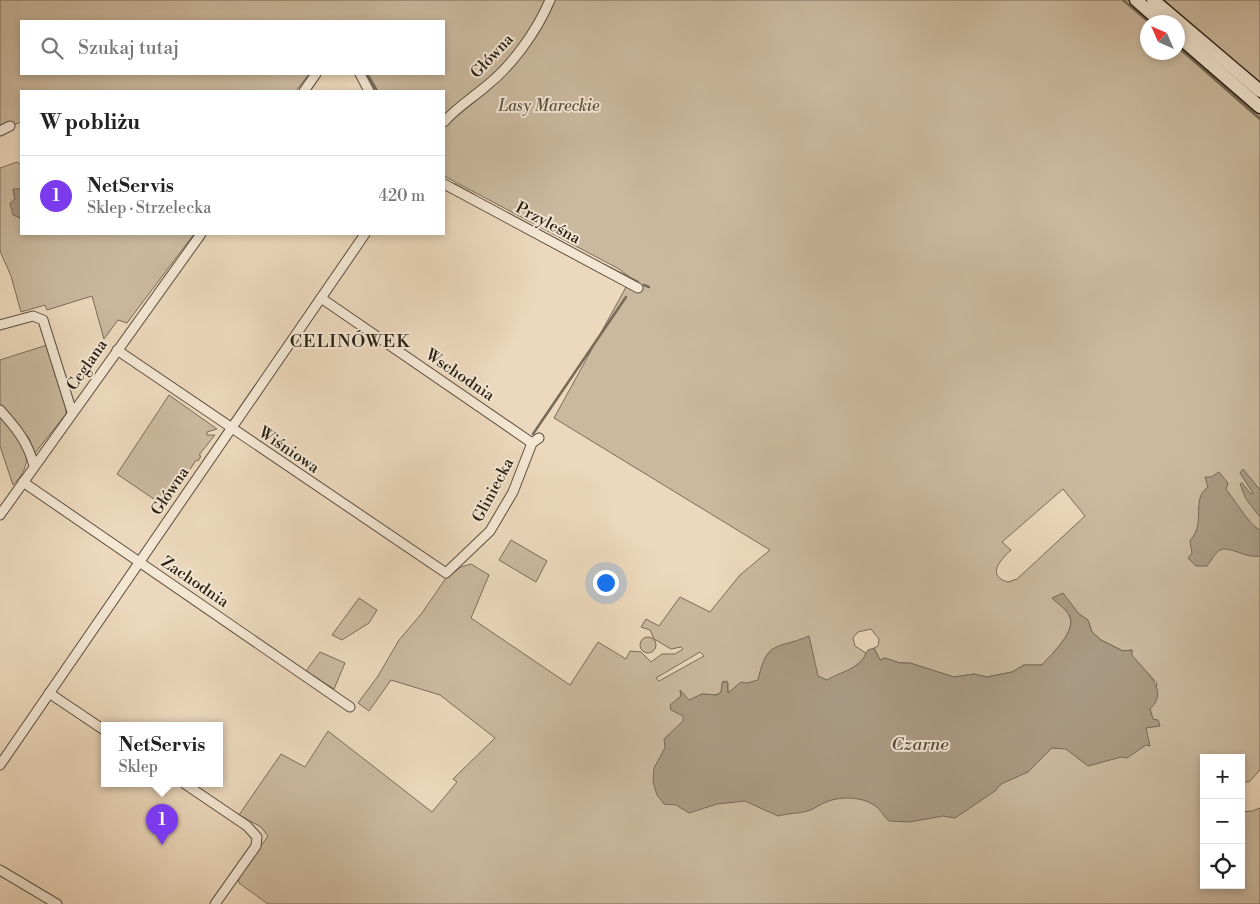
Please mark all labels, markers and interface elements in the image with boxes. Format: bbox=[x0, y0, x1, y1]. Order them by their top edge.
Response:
north arrow bbox=[1140, 15, 1185, 60]
search box bbox=[20, 20, 445, 75]
street label: Główna bbox=[466, 29, 518, 83]
icon: search bbox=[38, 34, 66, 62]
text: Szukaj tutaj bbox=[78, 36, 179, 60]
park label: Lasy Mareckie bbox=[497, 96, 600, 116]
text: W pobliżu bbox=[40, 110, 140, 136]
text: NetServis bbox=[87, 174, 174, 198]
text: 1 bbox=[52, 186, 60, 206]
text: 420 m bbox=[378, 186, 425, 206]
text: Sklep · Strzelecka bbox=[87, 198, 211, 218]
street label: Przyleśna bbox=[512, 198, 585, 249]
district label: CELINÓWEK bbox=[290, 330, 411, 353]
street label: Ceglana bbox=[62, 335, 112, 394]
street label: Wschodnia bbox=[421, 344, 499, 406]
street label: Wiśniowa bbox=[254, 422, 324, 478]
street label: Gliniecka bbox=[468, 454, 519, 525]
street label: Główna bbox=[147, 462, 194, 519]
street label: Zachodnia bbox=[157, 552, 233, 612]
your location bbox=[593, 570, 619, 596]
popup bbox=[101, 722, 223, 787]
text: NetServis bbox=[119, 733, 205, 757]
water label: Czarne bbox=[891, 733, 949, 756]
map controls bbox=[1200, 754, 1245, 889]
button: + bbox=[1200, 754, 1245, 799]
text: Sklep bbox=[119, 757, 158, 777]
button: − bbox=[1200, 799, 1245, 844]
pin: 1 bbox=[146, 804, 178, 845]
button: locate bbox=[1200, 844, 1245, 889]

